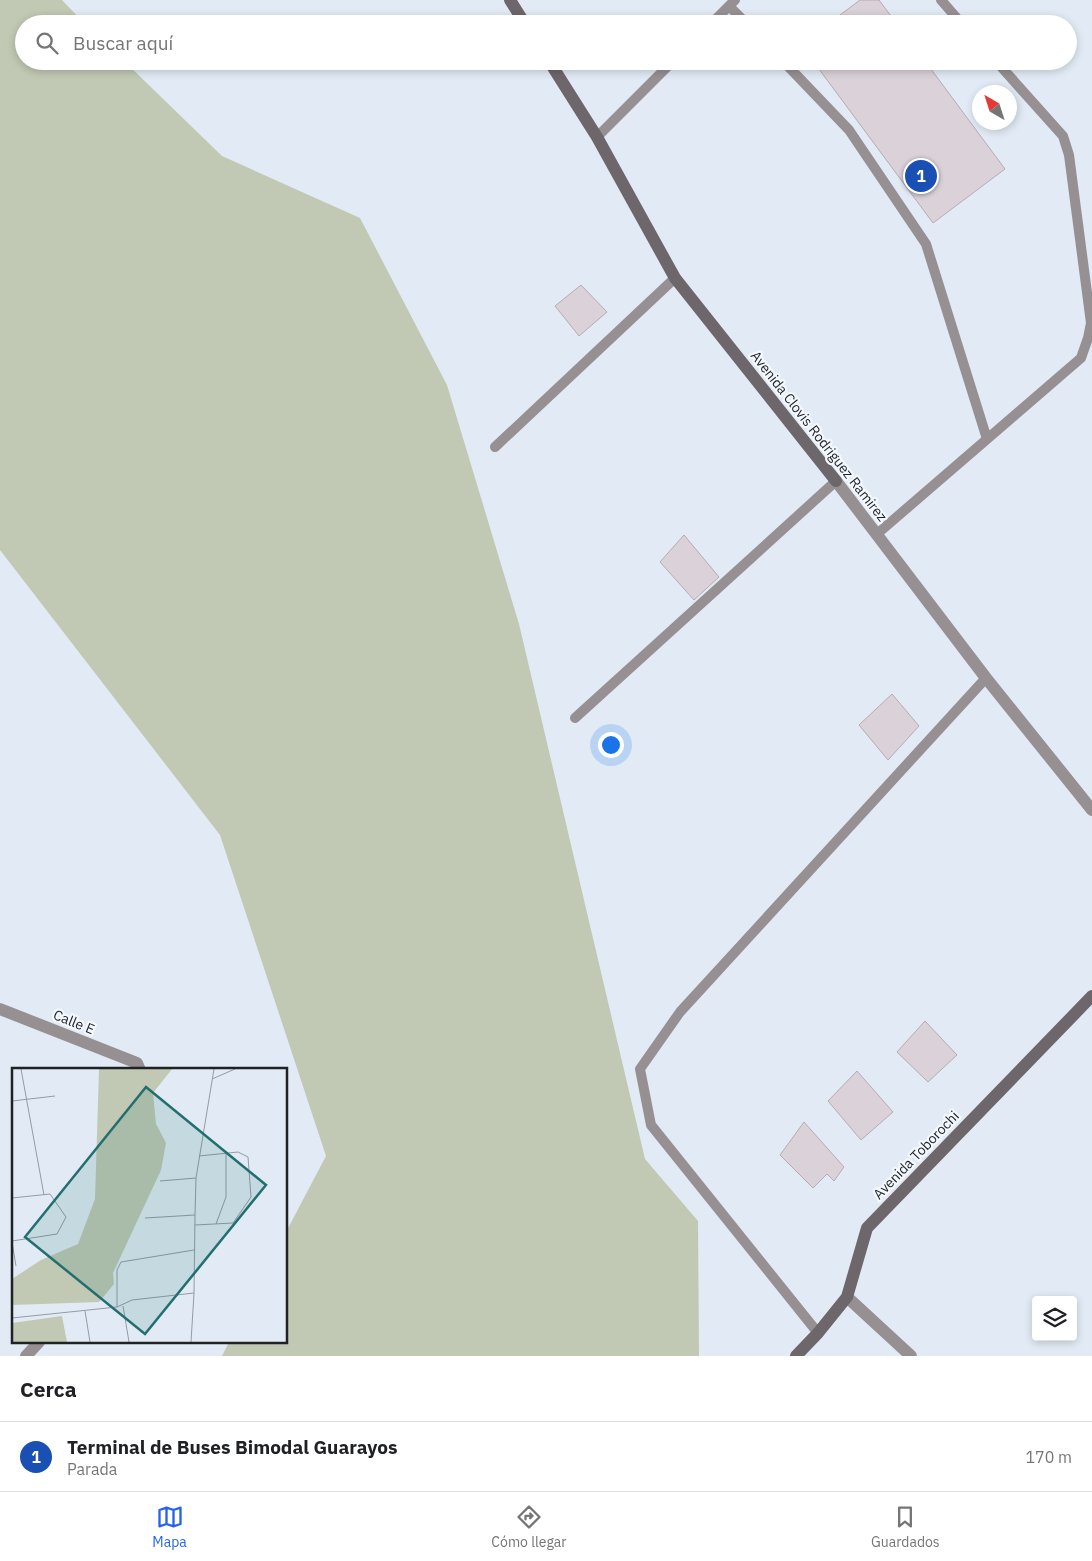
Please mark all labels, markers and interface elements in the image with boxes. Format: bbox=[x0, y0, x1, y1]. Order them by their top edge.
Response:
search box bbox=[15, 15, 1077, 70]
icon: search bbox=[33, 29, 61, 57]
text: Buscar aquí bbox=[73, 31, 173, 55]
north arrow bbox=[972, 85, 1017, 130]
pin: 1 bbox=[905, 157, 937, 195]
street label: Avenida Clovis Rodriguez Ramirez bbox=[747, 347, 892, 525]
your location bbox=[598, 732, 624, 758]
street label: Calle E bbox=[51, 1006, 97, 1038]
inset map bbox=[12, 1068, 288, 1344]
street label: Avenida Toborochi bbox=[869, 1107, 963, 1203]
map controls bbox=[1032, 1296, 1077, 1341]
button: layers bbox=[1032, 1296, 1077, 1341]
text: Cerca bbox=[20, 1375, 77, 1403]
text: Terminal de Buses Bimodal Guarayos bbox=[67, 1435, 398, 1459]
text: 1 bbox=[31, 1447, 41, 1467]
text: 170 m bbox=[1025, 1447, 1072, 1467]
text: Parada bbox=[67, 1459, 117, 1479]
tab: Mapa bbox=[152, 1503, 187, 1551]
tab: Cómo llegar bbox=[491, 1503, 566, 1551]
tab: Guardados bbox=[871, 1503, 940, 1551]

